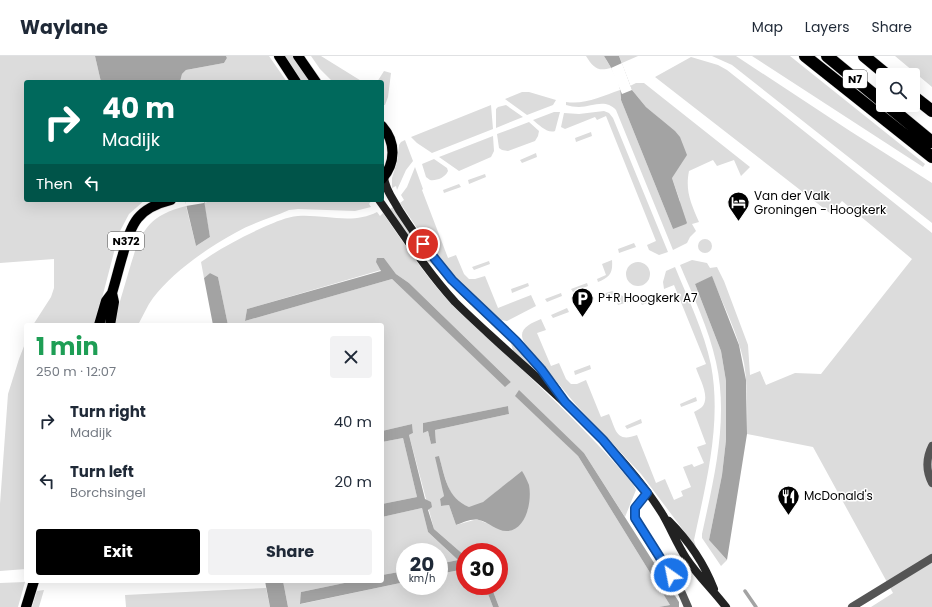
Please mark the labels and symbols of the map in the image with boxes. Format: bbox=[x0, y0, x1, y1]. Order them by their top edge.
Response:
road number: N7 bbox=[843, 70, 867, 88]
place label: Van der Valk Groningen - Hoogkerk bbox=[754, 187, 887, 218]
hotel icon: Van der Valk Groningen - Hoogkerk bbox=[726, 190, 752, 223]
pin bbox=[406, 227, 440, 261]
road number: N372 bbox=[108, 232, 144, 250]
parking icon: P+R Hoogkerk A7 bbox=[569, 285, 595, 318]
place label: P+R Hoogkerk A7 bbox=[598, 289, 698, 306]
restaurant icon: McDonald's bbox=[776, 483, 802, 516]
place label: McDonald's bbox=[804, 487, 873, 504]
speed limit sign: 30 bbox=[456, 543, 508, 595]
position arrow bbox=[650, 554, 692, 596]

